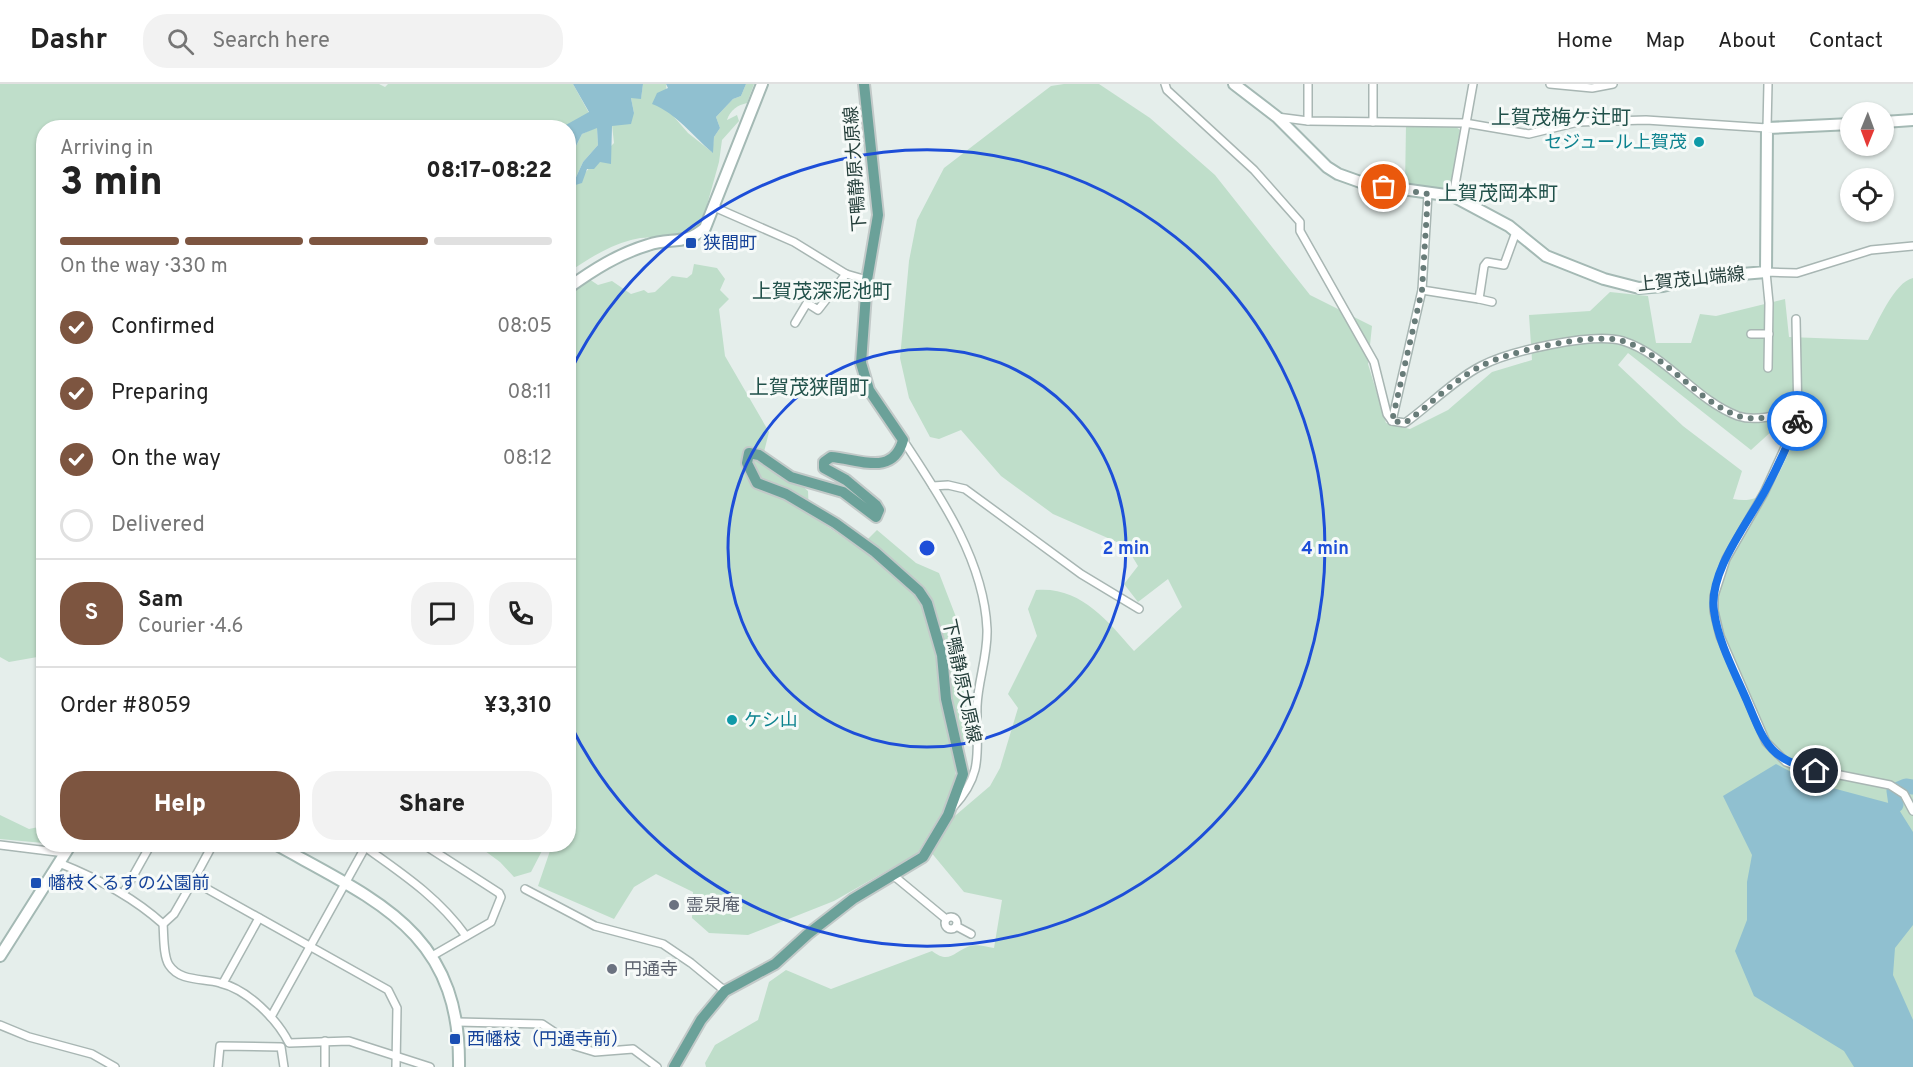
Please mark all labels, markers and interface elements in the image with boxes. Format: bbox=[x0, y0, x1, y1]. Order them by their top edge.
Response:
search box bbox=[143, 14, 563, 68]
text: Dashr bbox=[30, 23, 107, 59]
icon: search bbox=[164, 25, 197, 58]
text: Search here bbox=[212, 28, 330, 55]
text: Home bbox=[1557, 28, 1613, 55]
text: Map bbox=[1646, 28, 1685, 55]
text: About bbox=[1718, 28, 1776, 55]
text: Contact bbox=[1809, 28, 1883, 55]
north arrow bbox=[1840, 102, 1894, 156]
map controls bbox=[1840, 102, 1894, 222]
street label: 下鴨静原大原線 bbox=[841, 105, 872, 233]
district label: 上賀茂梅ケ辻町 bbox=[1491, 106, 1631, 132]
place label: セジュール上賀茂 bbox=[1544, 132, 1687, 155]
marker: セジュール上賀茂 bbox=[1692, 135, 1706, 149]
text: Arriving in bbox=[60, 136, 153, 162]
text: 08:17–08:22 bbox=[426, 158, 552, 185]
text: 3 min bbox=[60, 160, 163, 209]
pin bbox=[1358, 161, 1409, 212]
button: locate bbox=[1840, 168, 1894, 222]
icon: bag bbox=[1367, 170, 1400, 203]
district label: 上賀茂岡本町 bbox=[1438, 182, 1558, 208]
place label: 狭間町 bbox=[703, 233, 757, 256]
marker: 狭間町 bbox=[684, 236, 698, 250]
text: On the way · 330 m bbox=[60, 254, 228, 280]
street label: 上賀茂山端線 bbox=[1636, 263, 1746, 298]
district label: 上賀茂深泥池町 bbox=[752, 280, 892, 306]
icon: check bbox=[60, 311, 93, 344]
text: Confirmed bbox=[111, 314, 215, 341]
text: 08:05 bbox=[497, 314, 552, 340]
district label: 上賀茂狭間町 bbox=[749, 376, 869, 402]
icon: check bbox=[60, 377, 93, 410]
text: Preparing bbox=[111, 380, 209, 407]
text: 08:11 bbox=[508, 380, 552, 406]
courier bbox=[1767, 391, 1827, 451]
icon: bike bbox=[1781, 405, 1814, 438]
icon: check bbox=[60, 443, 93, 476]
text: On the way bbox=[111, 446, 221, 473]
text: 08:12 bbox=[503, 446, 552, 472]
text: Delivered bbox=[111, 512, 205, 539]
centre of rings bbox=[917, 538, 937, 558]
text: 2 min bbox=[1102, 538, 1150, 561]
text: 4 min bbox=[1301, 538, 1349, 561]
button: chat bbox=[411, 582, 474, 645]
button: phone bbox=[489, 582, 552, 645]
text: Sam bbox=[138, 587, 183, 614]
text: S bbox=[85, 600, 98, 627]
text: Courier · 4.6 bbox=[138, 614, 243, 640]
street label: 下鴨静原大原線 bbox=[936, 617, 985, 745]
text: Order #8059 bbox=[60, 693, 191, 720]
text: ¥3,310 bbox=[484, 693, 552, 720]
place label: ケシ山 bbox=[744, 710, 798, 733]
marker: ケシ山 bbox=[725, 713, 739, 727]
pin bbox=[1790, 745, 1841, 796]
icon: home bbox=[1799, 754, 1832, 787]
button: Help bbox=[60, 771, 300, 840]
button: Share bbox=[312, 771, 552, 840]
place label: 幡枝くるすの公園前 bbox=[48, 873, 210, 896]
marker: 幡枝くるすの公園前 bbox=[29, 876, 43, 890]
place label: 霊泉庵 bbox=[686, 895, 740, 918]
marker: 霊泉庵 bbox=[667, 898, 681, 912]
place label: 円通寺 bbox=[624, 959, 678, 982]
marker: 円通寺 bbox=[605, 962, 619, 976]
place label: 西幡枝（円通寺前） bbox=[467, 1029, 629, 1052]
marker: 西幡枝（円通寺前） bbox=[448, 1032, 462, 1046]

